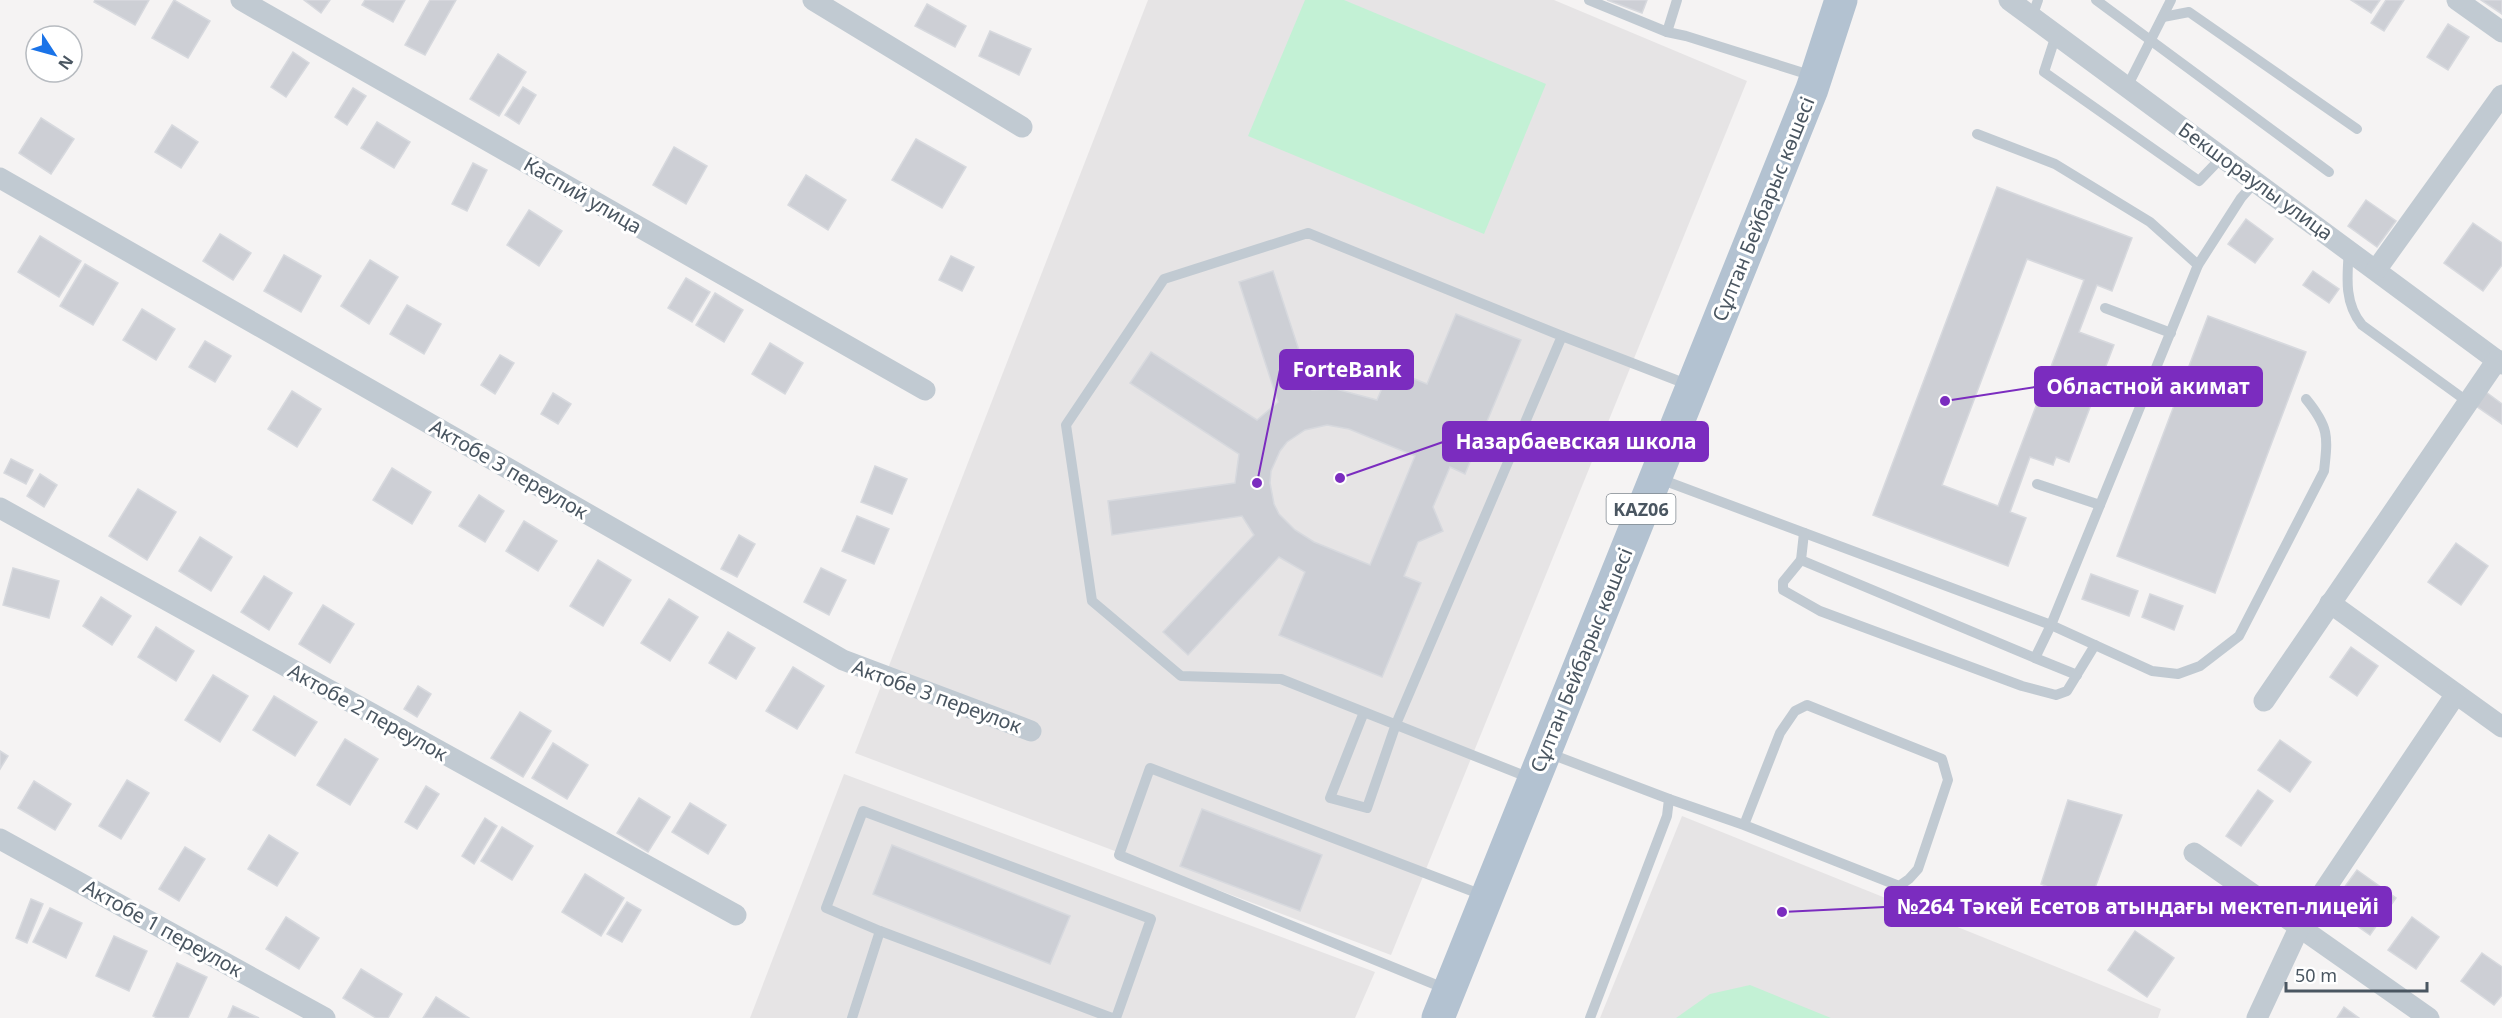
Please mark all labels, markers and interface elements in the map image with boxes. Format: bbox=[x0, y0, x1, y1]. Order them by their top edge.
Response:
north arrow bbox=[24, 24, 84, 84]
text: N bbox=[53, 51, 79, 75]
street label: Сұлтан Бейбарыс көшесі bbox=[1706, 93, 1820, 325]
street label: Бекшораулы улица bbox=[2173, 116, 2339, 246]
street label: Каспий улица bbox=[519, 150, 647, 240]
callout: ForteBank bbox=[1280, 350, 1413, 389]
text: ForteBank bbox=[1293, 355, 1402, 383]
callout: Областной акимат bbox=[2035, 367, 2262, 406]
text: Областной акимат bbox=[2046, 372, 2250, 400]
street label: Актобе 3 переулок bbox=[425, 413, 593, 525]
callout: Назарбаевская школа bbox=[1443, 422, 1708, 461]
text: Назарбаевская школа bbox=[1455, 427, 1697, 455]
road number: KAZ06 bbox=[1606, 494, 1676, 524]
street label: Сұлтан Бейбарыс көшесі bbox=[1524, 544, 1638, 776]
street label: Актобе 3 переулок bbox=[849, 653, 1026, 739]
street label: Актобе 2 переулок bbox=[283, 657, 453, 767]
street label: Актобе 1 переулок bbox=[78, 873, 248, 983]
callout: №264 Тәкей Есетов атындағы мектеп-лицейі bbox=[1885, 887, 2391, 926]
text: №264 Тәкей Есетов атындағы мектеп-лицейі bbox=[1897, 892, 2379, 920]
scale bar bbox=[2286, 955, 2427, 993]
text: 50 m bbox=[2295, 963, 2337, 987]

